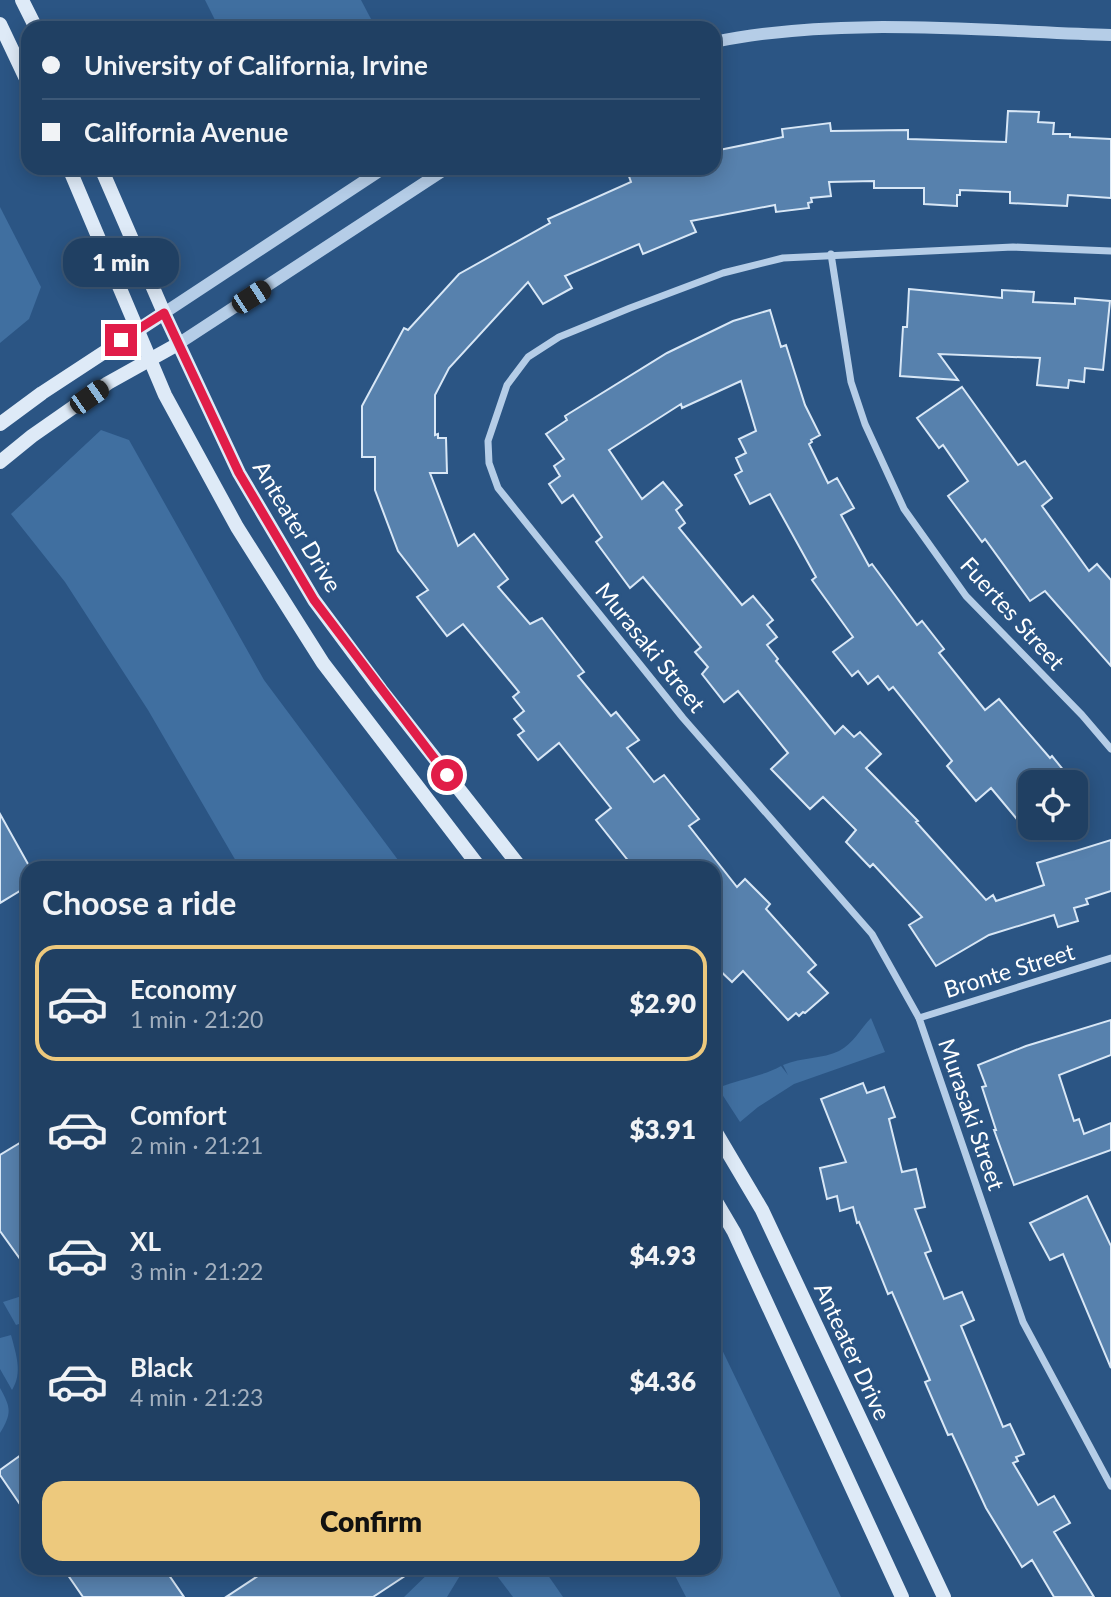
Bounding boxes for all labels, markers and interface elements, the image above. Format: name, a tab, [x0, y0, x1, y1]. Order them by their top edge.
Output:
text: University of California, Irvine	[84, 49, 428, 81]
text: California Avenue	[84, 116, 288, 148]
callout: 1 min	[63, 238, 179, 288]
text: 1 min	[92, 248, 150, 276]
car	[228, 277, 275, 317]
route end	[105, 324, 137, 356]
car	[66, 376, 113, 418]
street label: Anteater Drive	[248, 455, 348, 597]
street label: Fuertes Street	[955, 551, 1071, 676]
street label: Murasaki Street	[590, 577, 712, 718]
route start	[431, 759, 463, 791]
map controls	[1018, 770, 1088, 840]
button: locate	[1018, 770, 1088, 840]
text: Choose a ride	[42, 883, 236, 922]
street label: Bronte Street	[940, 937, 1078, 1003]
icon: car	[46, 972, 109, 1035]
text: Economy	[130, 973, 236, 1005]
text: $2.90	[629, 987, 696, 1019]
text: 1 min · 21:20	[130, 1005, 263, 1033]
street label: Murasaki Street	[933, 1034, 1011, 1194]
icon: car	[46, 1098, 109, 1161]
text: Comfort	[130, 1099, 227, 1131]
text: $3.91	[629, 1113, 696, 1145]
text: 2 min · 21:21	[130, 1131, 263, 1159]
icon: car	[46, 1224, 109, 1287]
text: XL	[130, 1225, 161, 1257]
text: $4.93	[629, 1239, 696, 1271]
text: 3 min · 21:22	[130, 1257, 263, 1285]
street label: Anteater Drive	[809, 1278, 897, 1424]
icon: car	[46, 1350, 109, 1413]
text: Black	[130, 1351, 193, 1383]
text: $4.36	[629, 1365, 696, 1397]
text: 4 min · 21:23	[130, 1383, 263, 1411]
button: Confirm	[42, 1481, 700, 1561]

